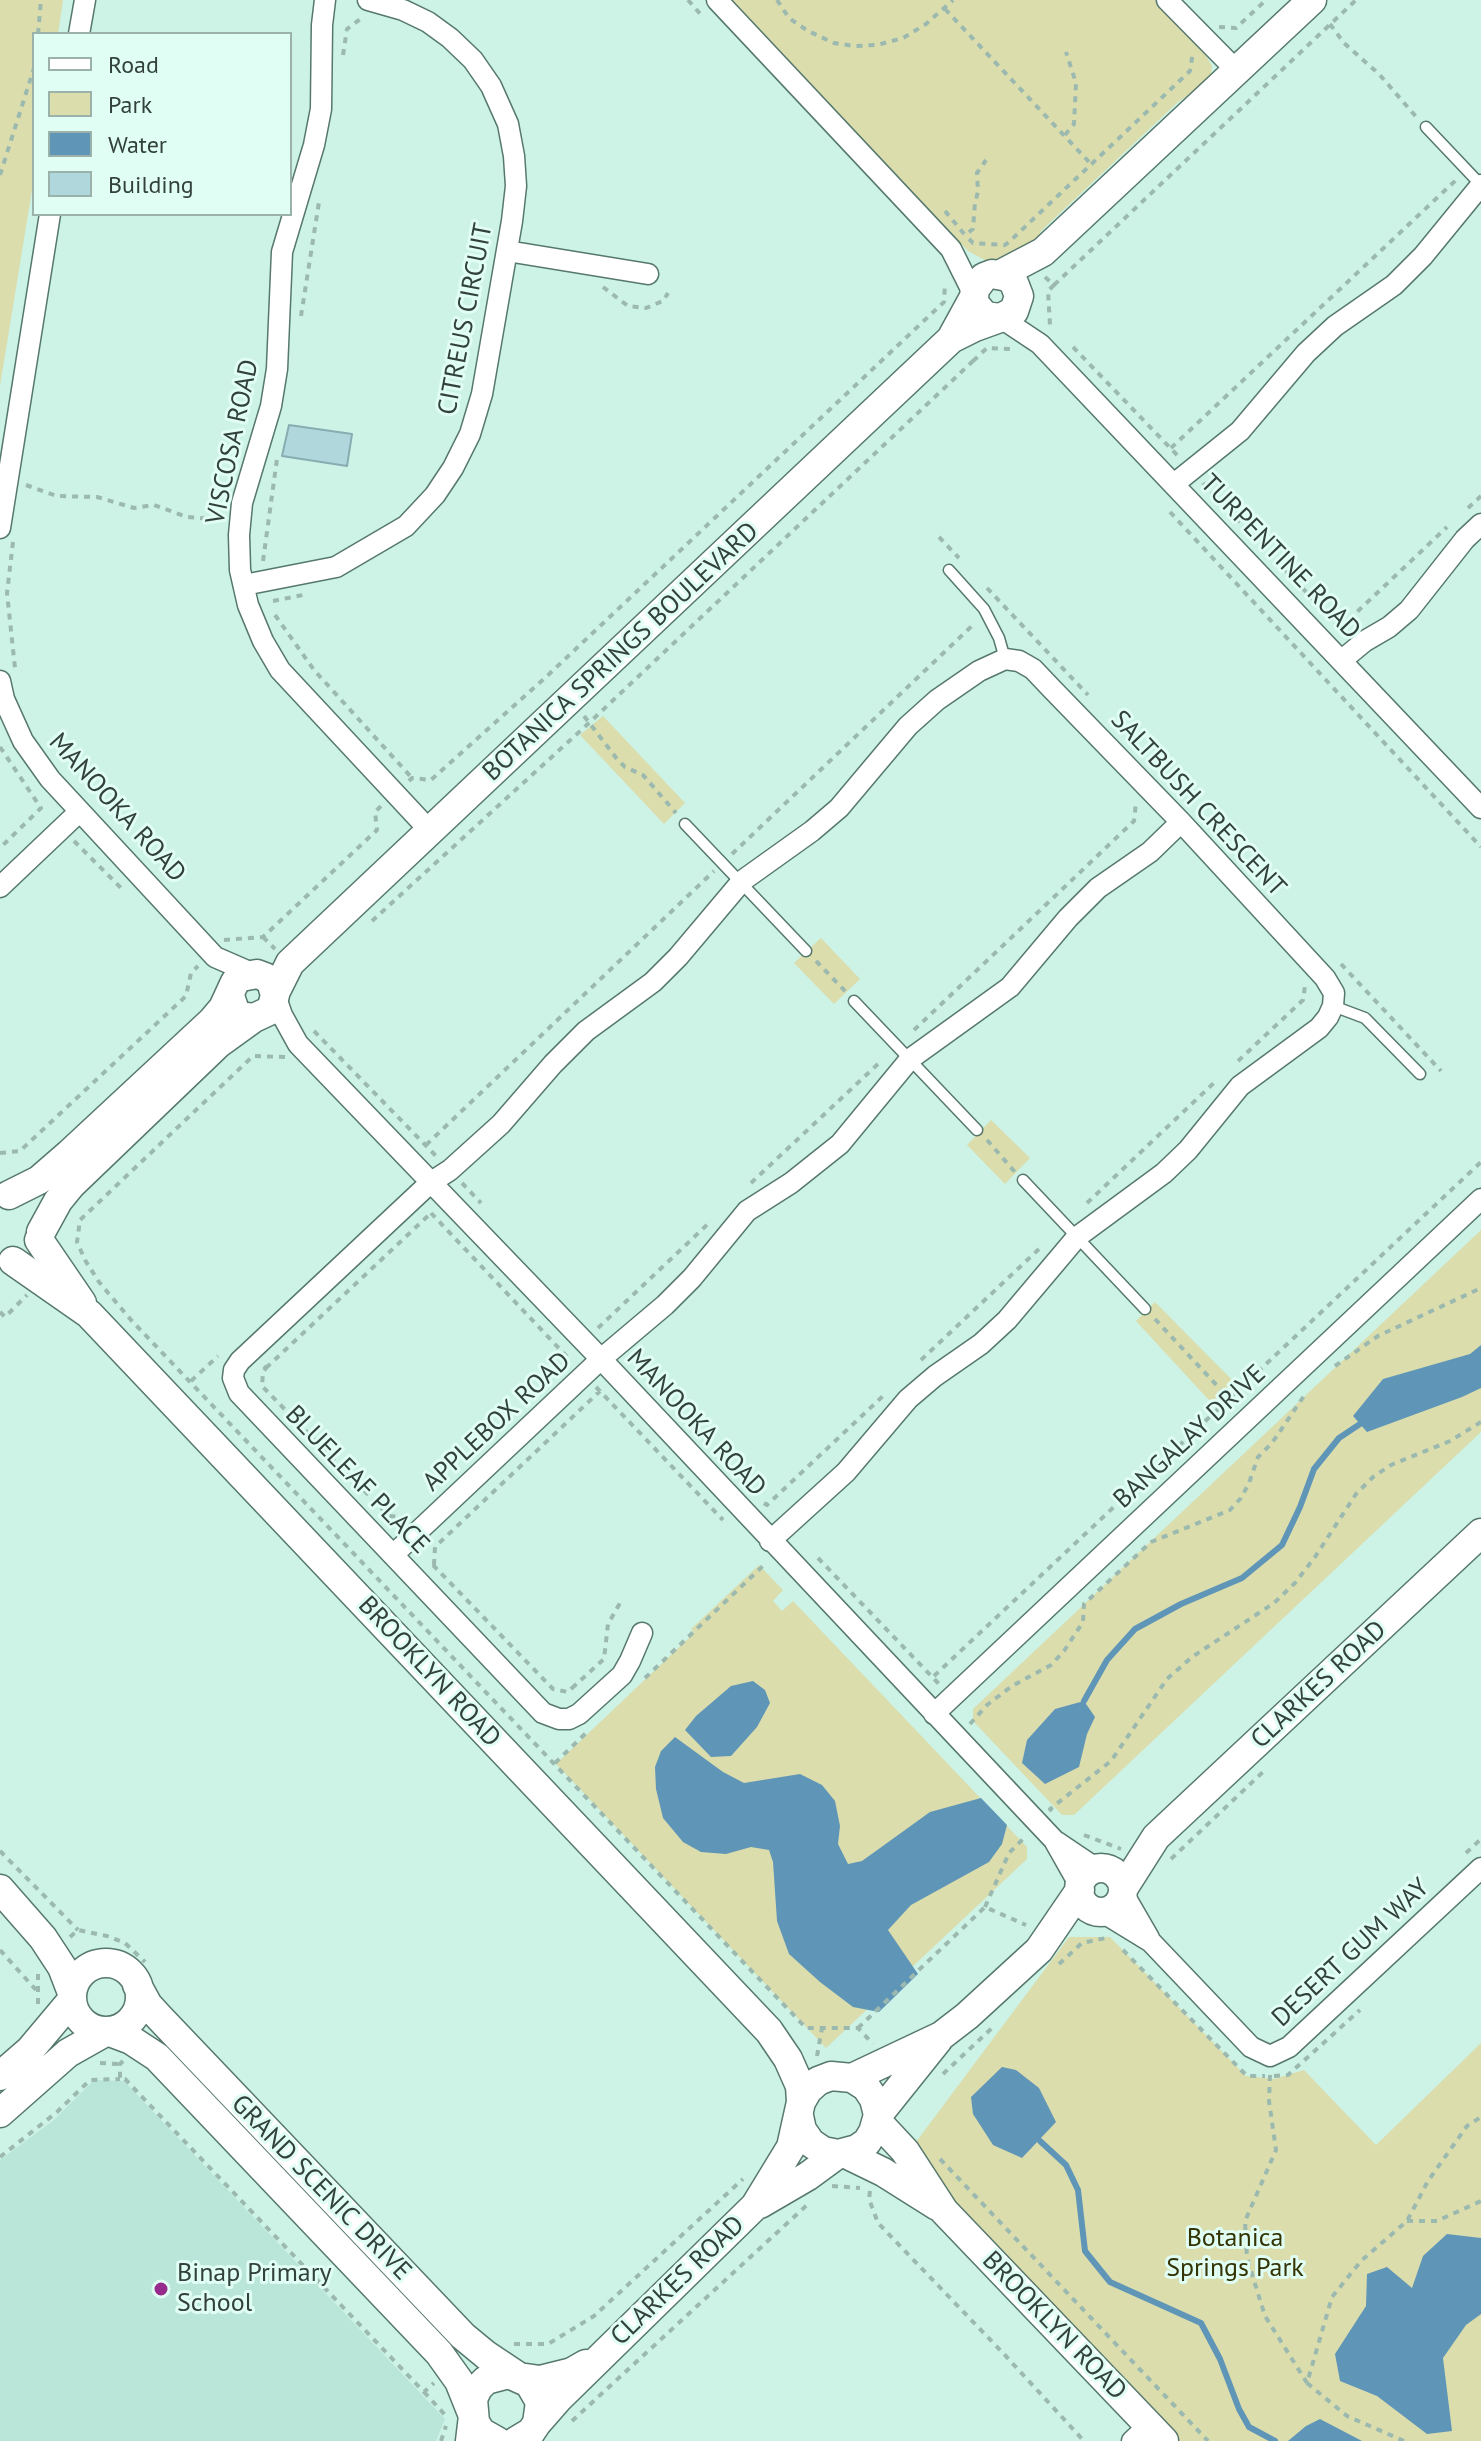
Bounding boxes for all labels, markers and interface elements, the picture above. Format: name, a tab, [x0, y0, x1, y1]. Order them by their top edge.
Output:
legend	[32, 32, 292, 216]
text: Road	[108, 49, 159, 80]
text: Park	[108, 89, 152, 120]
text: Water	[108, 129, 167, 160]
text: Building	[108, 169, 194, 200]
street label: CITREUS CIRCUIT	[432, 221, 500, 417]
street label: VISCOSA ROAD	[200, 357, 266, 527]
street label: TURPENTINE ROAD	[1193, 468, 1367, 646]
street label: BOTANICA SPRINGS BOULEVARD	[477, 516, 765, 788]
street label: SALTBUSH CRESCENT	[1104, 705, 1292, 903]
street label: MANOOKA ROAD	[42, 727, 192, 889]
street label: MANOOKA ROAD	[620, 1343, 772, 1503]
street label: APPLEBOX ROAD	[417, 1346, 577, 1498]
street label: BANGALAY DRIVE	[1108, 1359, 1272, 1515]
street label: BLUELEAF PLACE	[278, 1399, 436, 1561]
street label: BROOKLYN ROAD	[351, 1590, 507, 1754]
street label: CLARKES ROAD	[1245, 1614, 1393, 1756]
street label: DESERT GUM WAY	[1266, 1872, 1436, 2034]
street label: GRAND SCENIC DRIVE	[224, 2089, 418, 2287]
street label: CLARKES ROAD	[605, 2210, 751, 2352]
park label: Botanica Springs Park	[1166, 2223, 1304, 2284]
street label: BROOKLYN ROAD	[975, 2245, 1133, 2407]
place label: Binap Primary School	[177, 2258, 332, 2320]
marker: Binap Primary School	[152, 2280, 170, 2298]

